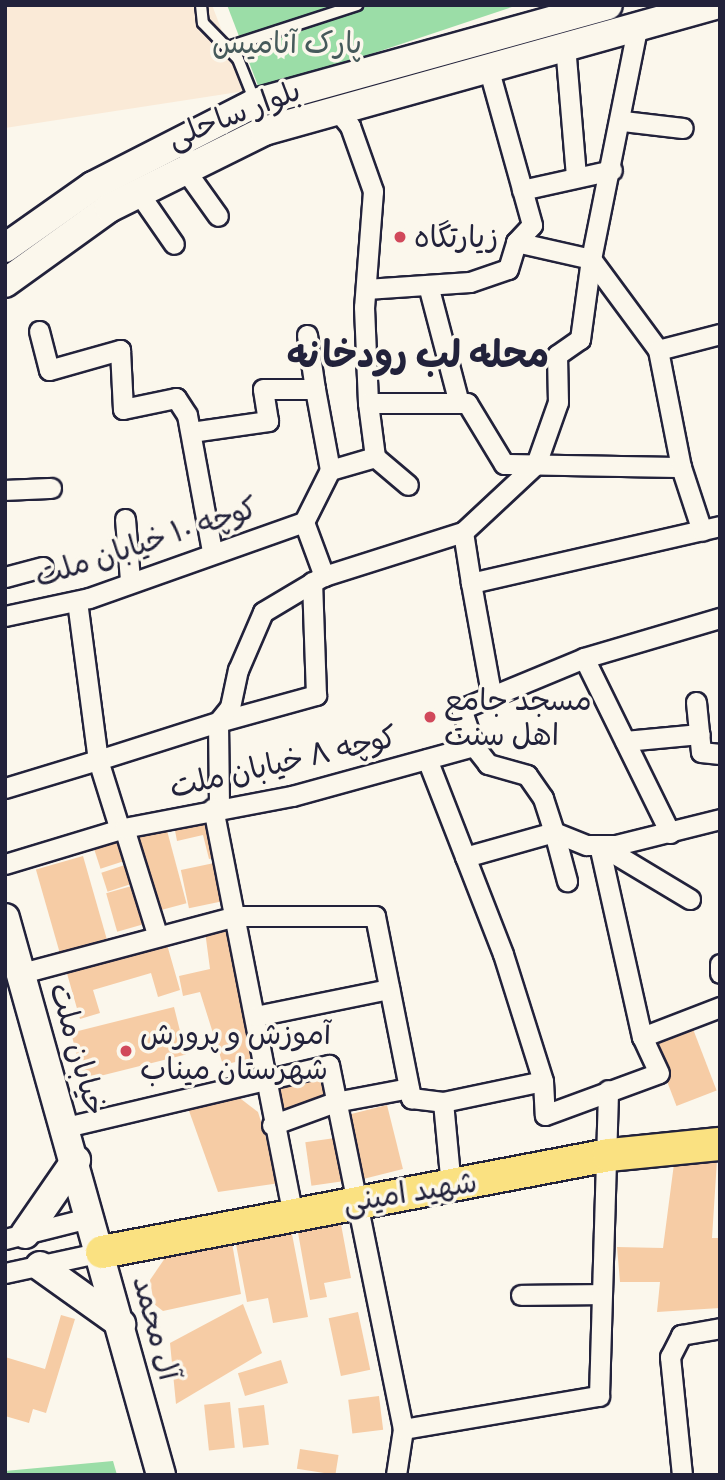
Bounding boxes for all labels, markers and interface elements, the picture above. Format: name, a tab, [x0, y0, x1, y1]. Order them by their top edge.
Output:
park label: پارک آنامیس	[212, 25, 362, 61]
street label: بلوار ساحلی	[162, 72, 306, 156]
place label: زیارتگاه	[414, 219, 498, 255]
marker: زیارتگاه	[392, 229, 408, 245]
district label: محله لب رودخانه	[287, 332, 549, 376]
street label: کوچه ۱۰ خیابان ملت	[30, 489, 262, 595]
place label: مسجد جامع اهل سنت	[444, 682, 592, 752]
marker: مسجد جامع اهل سنت	[422, 709, 438, 725]
street label: کوچه ۸ خیابان ملت	[166, 718, 400, 806]
street label: خیابان ملت	[42, 979, 114, 1119]
place label: آموزش و پرورش شهرستان میناب	[140, 1016, 331, 1086]
marker: آموزش و پرورش شهرستان میناب	[118, 1043, 134, 1059]
street label: شهید امینی	[340, 1164, 480, 1220]
street label: آل محمد	[125, 1272, 187, 1384]

